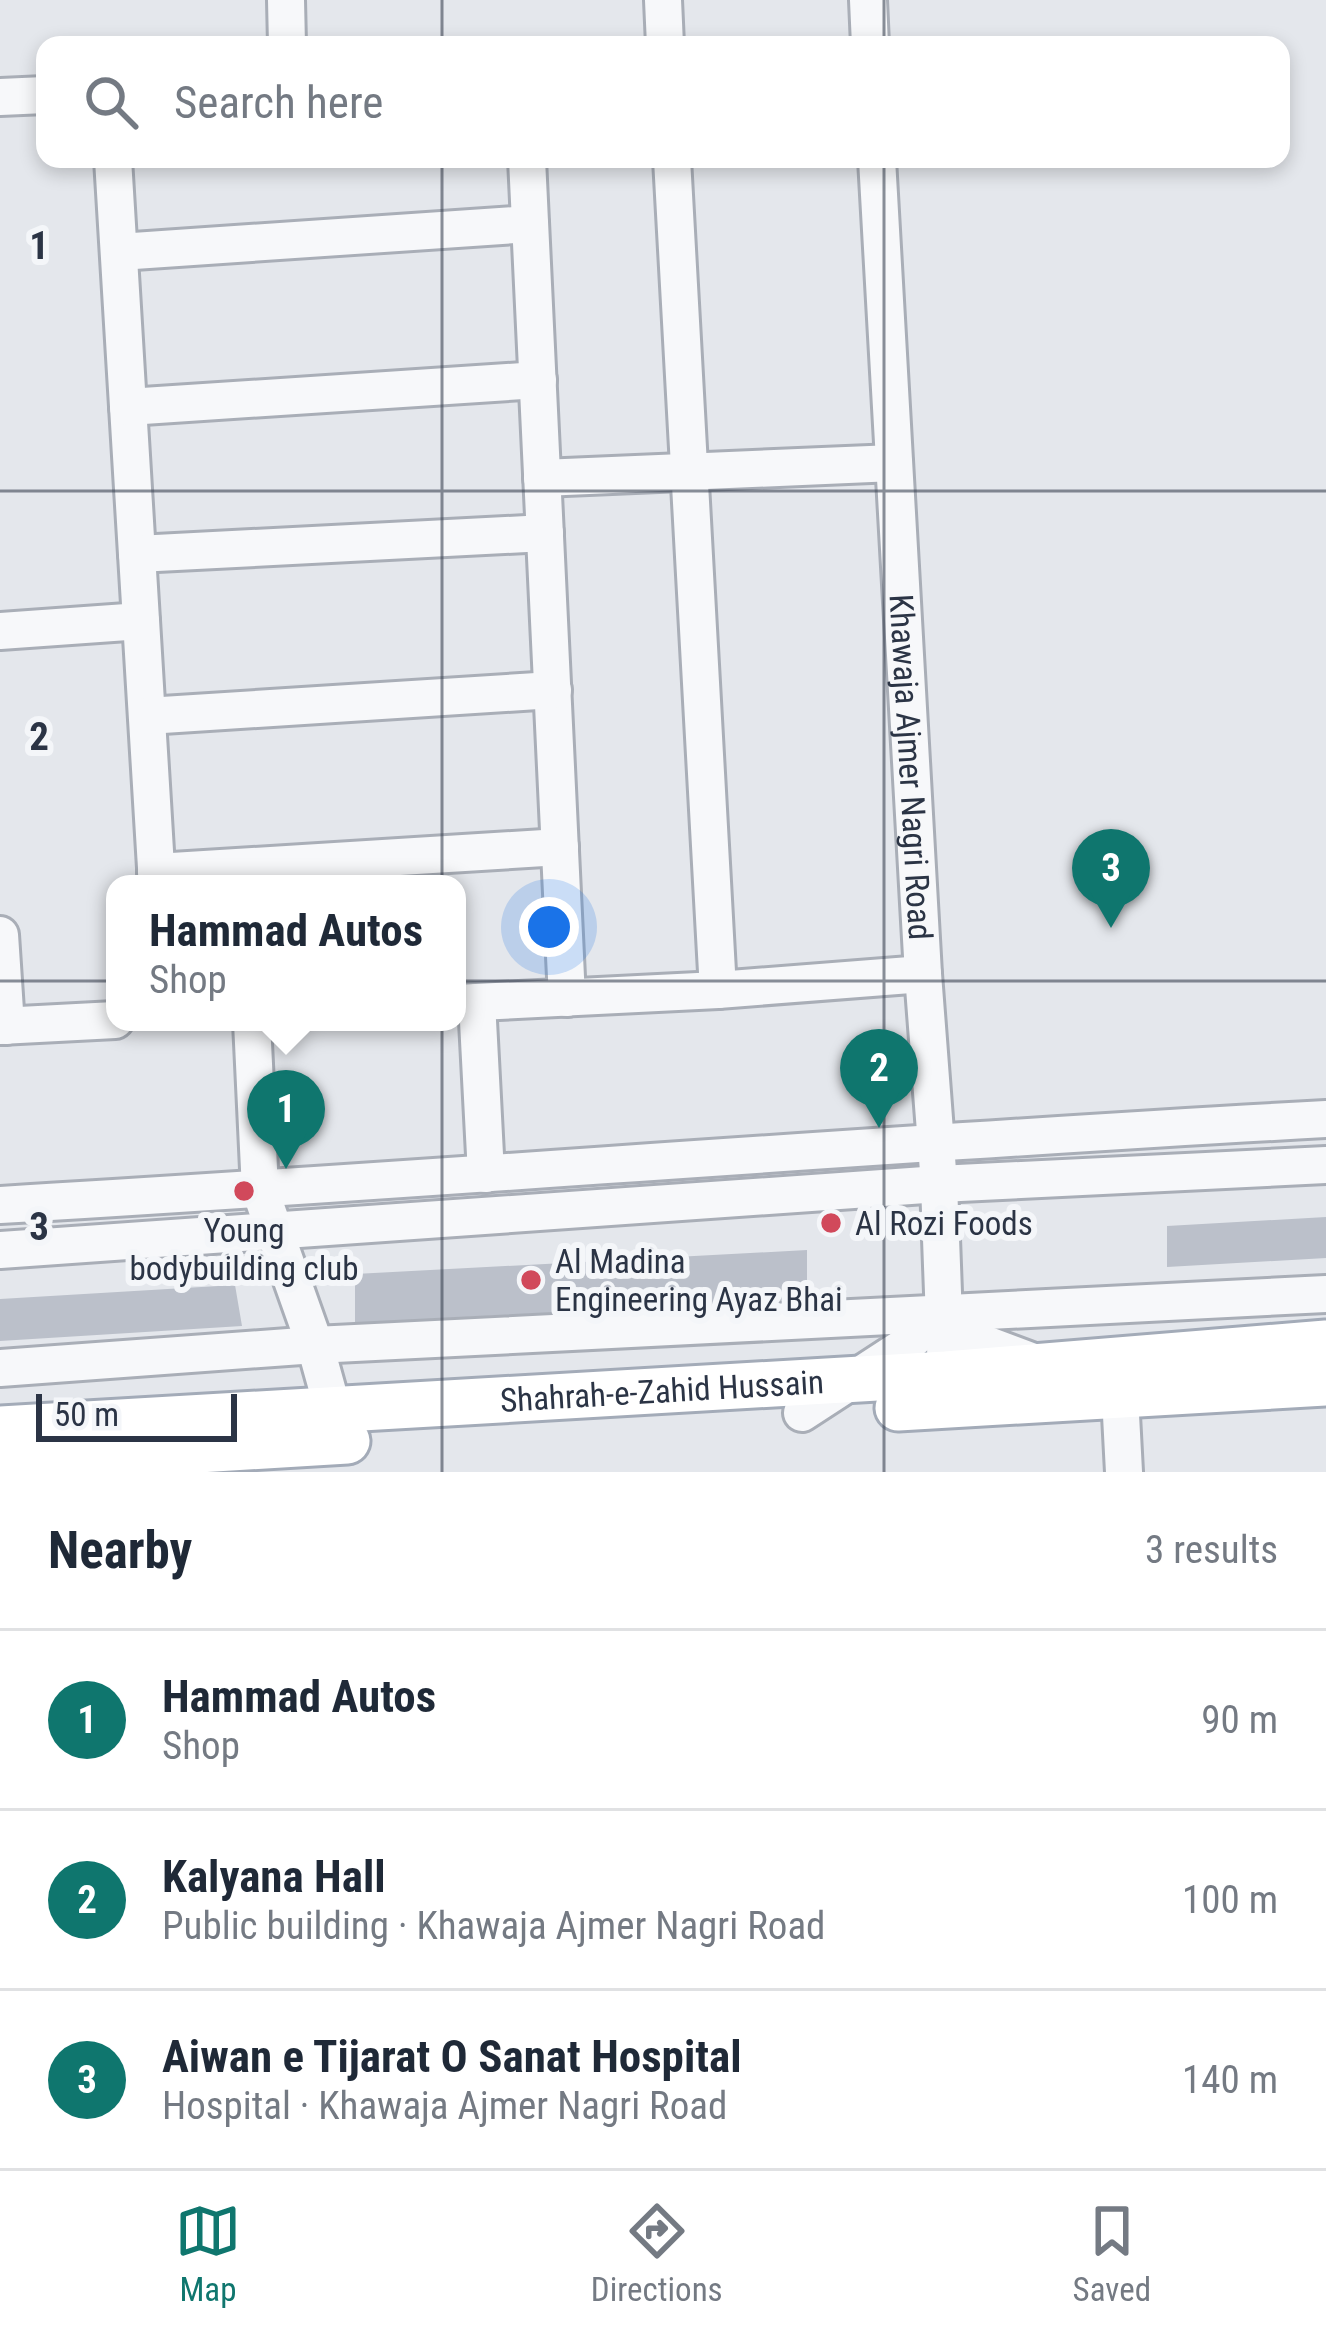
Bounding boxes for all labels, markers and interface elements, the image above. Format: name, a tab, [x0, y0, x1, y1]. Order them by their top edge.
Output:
search box	[36, 36, 1290, 168]
icon: search	[78, 69, 144, 135]
text: Search here	[174, 76, 383, 129]
text: 1	[29, 223, 49, 269]
street label: Khawaja Ajmer Nagri Road	[882, 593, 940, 941]
text: 2	[29, 714, 49, 760]
pin: 3	[1072, 829, 1150, 928]
popup	[106, 875, 466, 1031]
your location	[519, 897, 579, 957]
text: Hammad Autos	[149, 904, 423, 957]
text: Shop	[149, 957, 227, 1003]
pin: 2	[840, 1029, 918, 1128]
pin: 1	[247, 1070, 325, 1169]
marker: Young bodybuilding club	[231, 1178, 257, 1204]
text: 3	[29, 1204, 49, 1250]
place label: Al Rozi Foods	[855, 1204, 1033, 1243]
marker: Al Rozi Foods	[818, 1210, 844, 1236]
place label: Young bodybuilding club	[129, 1211, 359, 1288]
place label: Al Madina Engineering Ayaz Bhai	[555, 1242, 843, 1319]
marker: Al Madina Engineering Ayaz Bhai	[518, 1267, 544, 1293]
street label: Shahrah-e-Zahid Hussain	[499, 1362, 825, 1420]
scale bar	[36, 1388, 237, 1441]
text: 50 m	[54, 1395, 119, 1434]
text: Nearby	[48, 1521, 192, 1580]
text: 3 results	[1145, 1527, 1278, 1573]
text: Hammad Autos	[162, 1670, 436, 1723]
text: 1	[77, 1697, 97, 1743]
text: 90 m	[1201, 1697, 1278, 1743]
text: Shop	[162, 1723, 240, 1769]
text: Kalyana Hall	[162, 1850, 386, 1903]
text: 2	[77, 1877, 97, 1923]
text: 100 m	[1182, 1877, 1278, 1923]
text: Public building · Khawaja Ajmer Nagri Road	[162, 1903, 825, 1949]
text: Aiwan e Tijarat O Sanat Hospital	[162, 2030, 742, 2083]
text: 3	[77, 2057, 97, 2103]
text: 140 m	[1182, 2057, 1278, 2103]
text: Hospital · Khawaja Ajmer Nagri Road	[162, 2083, 727, 2129]
tab: Map	[175, 2198, 241, 2309]
tab: Directions	[591, 2198, 723, 2309]
tab: Saved	[1073, 2198, 1151, 2309]

